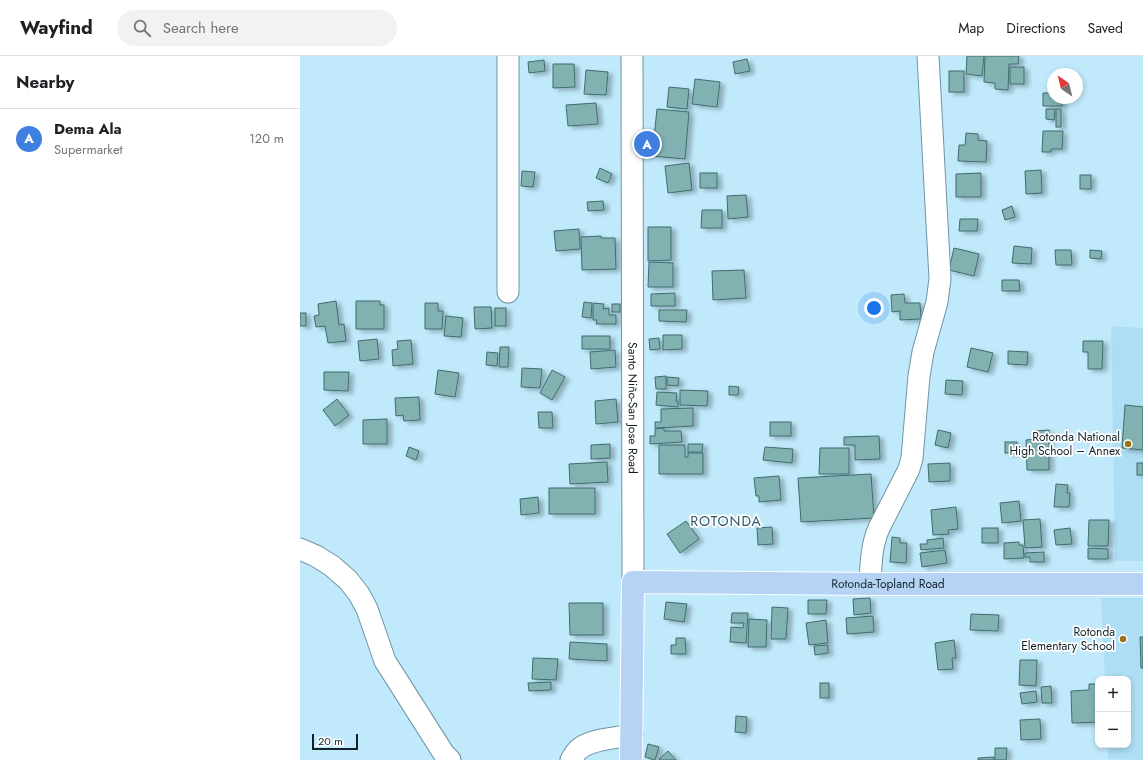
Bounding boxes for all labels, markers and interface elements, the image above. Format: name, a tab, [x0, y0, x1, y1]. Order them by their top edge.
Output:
search box	[117, 10, 397, 46]
text: Wayfind	[20, 14, 93, 41]
icon: search	[131, 17, 153, 39]
text: Search here	[163, 17, 239, 39]
text: Map	[958, 18, 984, 38]
text: Directions	[1006, 18, 1066, 38]
text: Saved	[1088, 18, 1123, 38]
north arrow	[1047, 68, 1083, 104]
text: Nearby	[16, 70, 74, 94]
text: Dema Ala	[54, 118, 122, 140]
text: A	[24, 129, 34, 148]
text: 120 m	[249, 129, 284, 148]
pin: A	[634, 129, 660, 159]
text: Supermarket	[54, 140, 123, 159]
your location	[864, 298, 884, 318]
street label: Santo Niño-San Jose Road	[624, 342, 642, 474]
place label: Rotonda National High School – Annex	[1009, 428, 1121, 460]
marker: Rotonda National High School – Annex	[1123, 439, 1133, 449]
district label: ROTONDA	[690, 511, 762, 531]
street label: Rotonda-Topland Road	[831, 575, 945, 593]
place label: Rotonda Elementary School	[1021, 623, 1115, 655]
marker: Rotonda Elementary School	[1118, 634, 1128, 644]
map controls	[1095, 676, 1131, 748]
button: +	[1095, 676, 1131, 712]
button: −	[1095, 712, 1131, 748]
scale bar	[312, 732, 358, 751]
text: 20 m	[318, 733, 343, 749]

